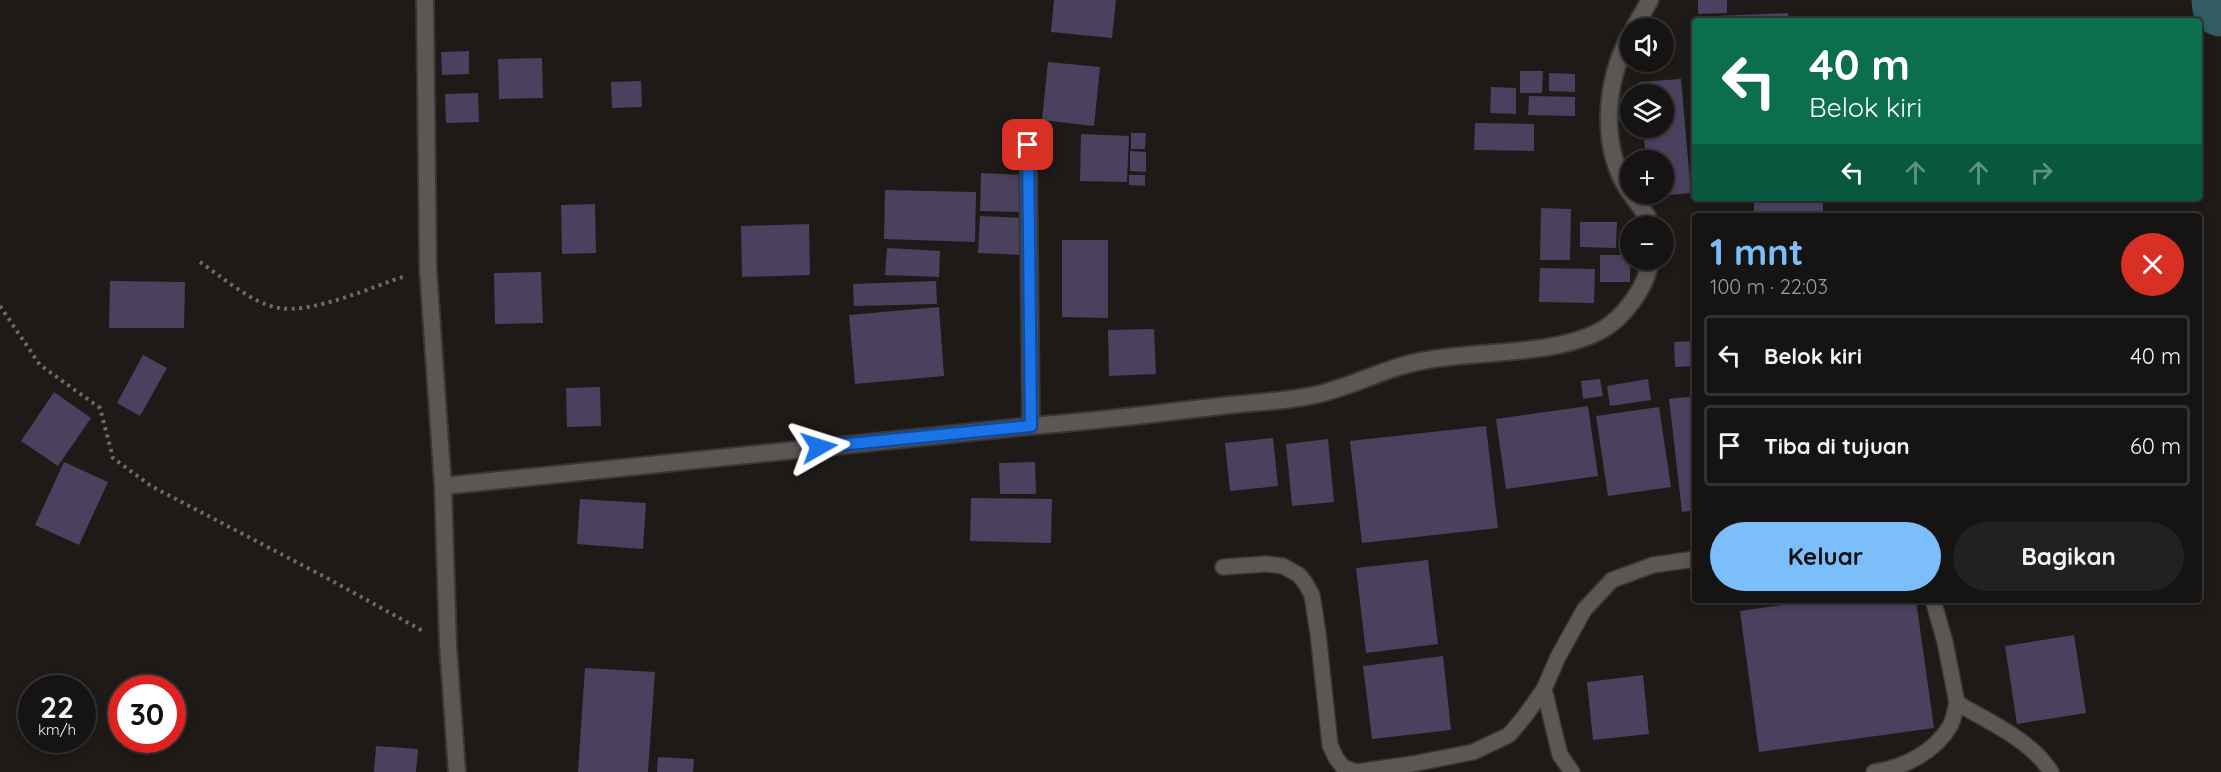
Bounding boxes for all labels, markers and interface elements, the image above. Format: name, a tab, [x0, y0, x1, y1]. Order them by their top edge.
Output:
map controls	[1620, 18, 1674, 270]
button: sound	[1620, 18, 1674, 72]
text: 40 m	[1809, 38, 1910, 91]
icon: left	[1710, 42, 1788, 120]
button: layers	[1620, 84, 1674, 138]
text: Belok kiri	[1809, 90, 1922, 124]
pin	[1002, 119, 1053, 170]
icon: arrive	[1011, 128, 1044, 161]
button: +	[1620, 150, 1674, 204]
icon: left	[1836, 156, 1869, 189]
icon: ahead	[1899, 156, 1932, 189]
icon: ahead	[1962, 156, 1995, 189]
icon: right	[2025, 156, 2058, 189]
button: −	[1620, 216, 1674, 270]
text: 1 mnt	[1710, 229, 1803, 274]
button: close	[2121, 233, 2184, 296]
text: 100 m · 22:03	[1710, 274, 1828, 299]
icon: left	[1713, 339, 1746, 372]
text: Belok kiri	[1764, 342, 1862, 370]
text: 40 m	[2130, 342, 2181, 370]
position arrow	[787, 415, 851, 479]
icon: arrive	[1713, 429, 1746, 462]
text: Tiba di tujuan	[1764, 432, 1910, 460]
text: 60 m	[2130, 432, 2181, 460]
button: Keluar	[1710, 522, 1941, 591]
button: Bagikan	[1953, 522, 2184, 591]
speed limit sign: 30	[108, 675, 186, 753]
text: 22	[40, 688, 74, 726]
text: km/h	[38, 720, 76, 739]

